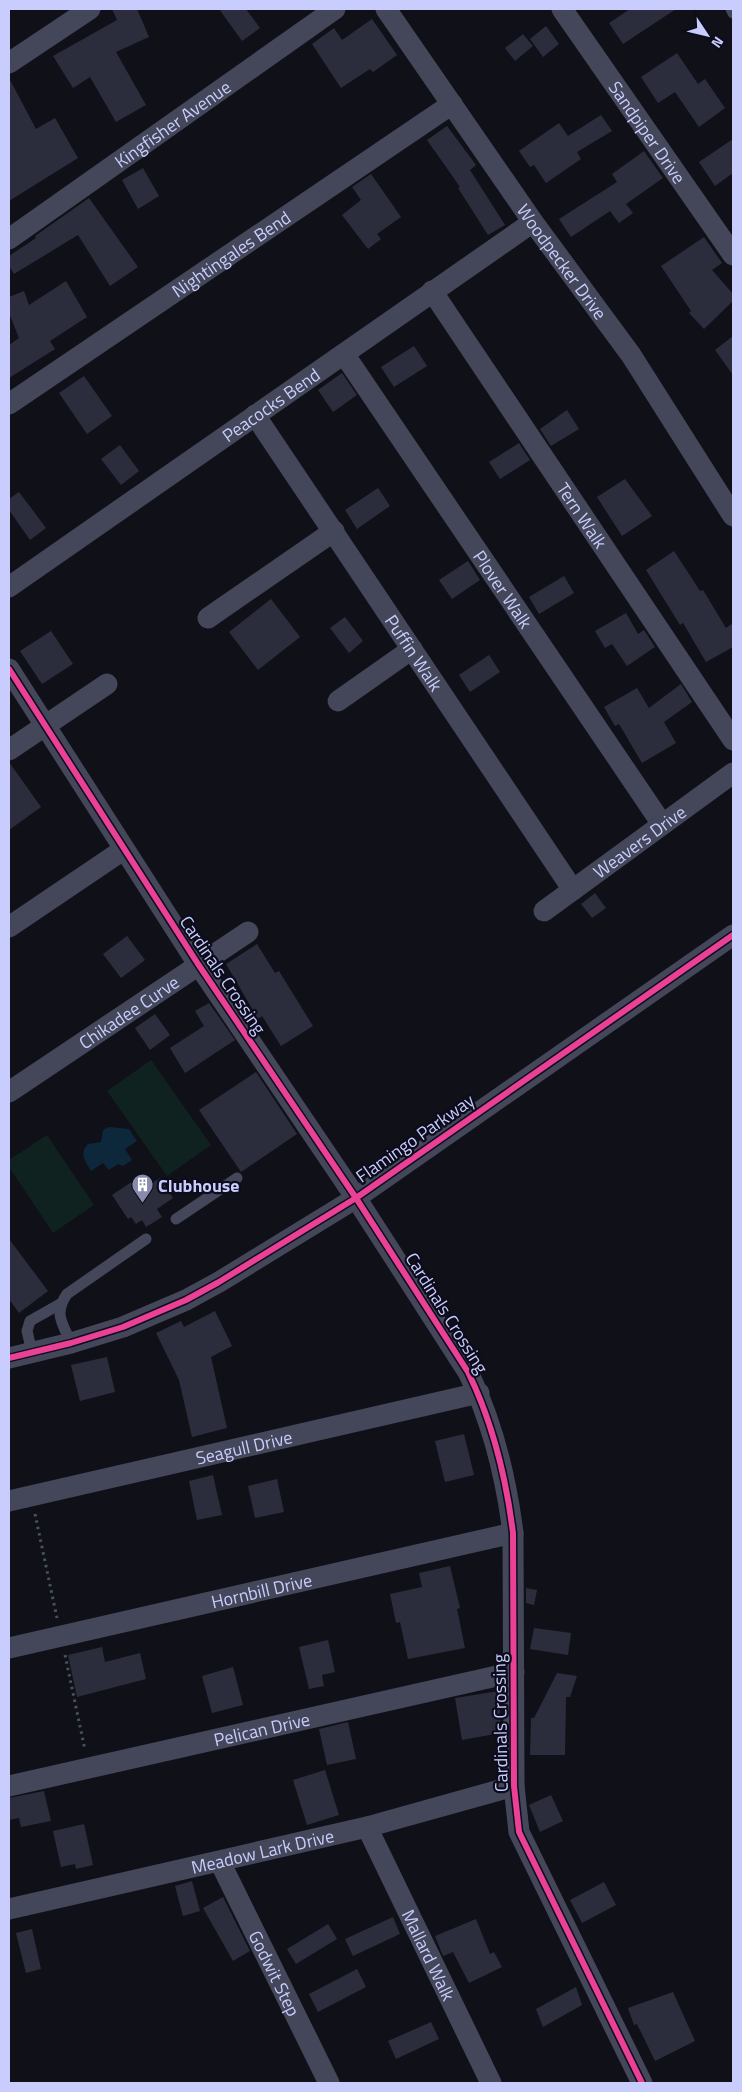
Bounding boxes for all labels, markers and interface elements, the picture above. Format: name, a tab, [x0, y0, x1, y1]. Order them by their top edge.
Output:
north arrow	[682, 10, 732, 60]
text: N	[707, 33, 729, 53]
street label: Kingfisher Avenue	[109, 73, 236, 174]
street label: Sandpiper Drive	[602, 75, 693, 189]
street label: Woodpecker Drive	[511, 198, 614, 325]
street label: Nightingales Bend	[166, 204, 296, 304]
street label: Peacocks Bend	[216, 361, 325, 448]
street label: Tern Walk	[550, 477, 614, 554]
street label: Plover Walk	[467, 545, 540, 634]
street label: Puffin Walk	[379, 609, 450, 697]
street label: Weavers Drive	[587, 798, 691, 885]
street label: Cardinals Crossing	[173, 910, 273, 1040]
street label: Chikadee Curve	[73, 968, 184, 1055]
street label: Flamingo Parkway	[350, 1087, 480, 1189]
place label: Clubhouse	[158, 1172, 240, 1199]
building icon: Clubhouse	[130, 1173, 154, 1204]
street label: Cardinals Crossing	[399, 1247, 495, 1379]
street label: Seagull Drive	[193, 1423, 295, 1471]
street label: Hornbill Drive	[208, 1566, 315, 1615]
street label: Cardinals Crossing	[485, 1654, 515, 1792]
street label: Pelican Drive	[211, 1705, 312, 1753]
street label: Meadow Lark Drive	[188, 1822, 336, 1880]
street label: Mallard Walk	[395, 1905, 463, 2005]
street label: Godwit Step	[242, 1926, 307, 2021]

